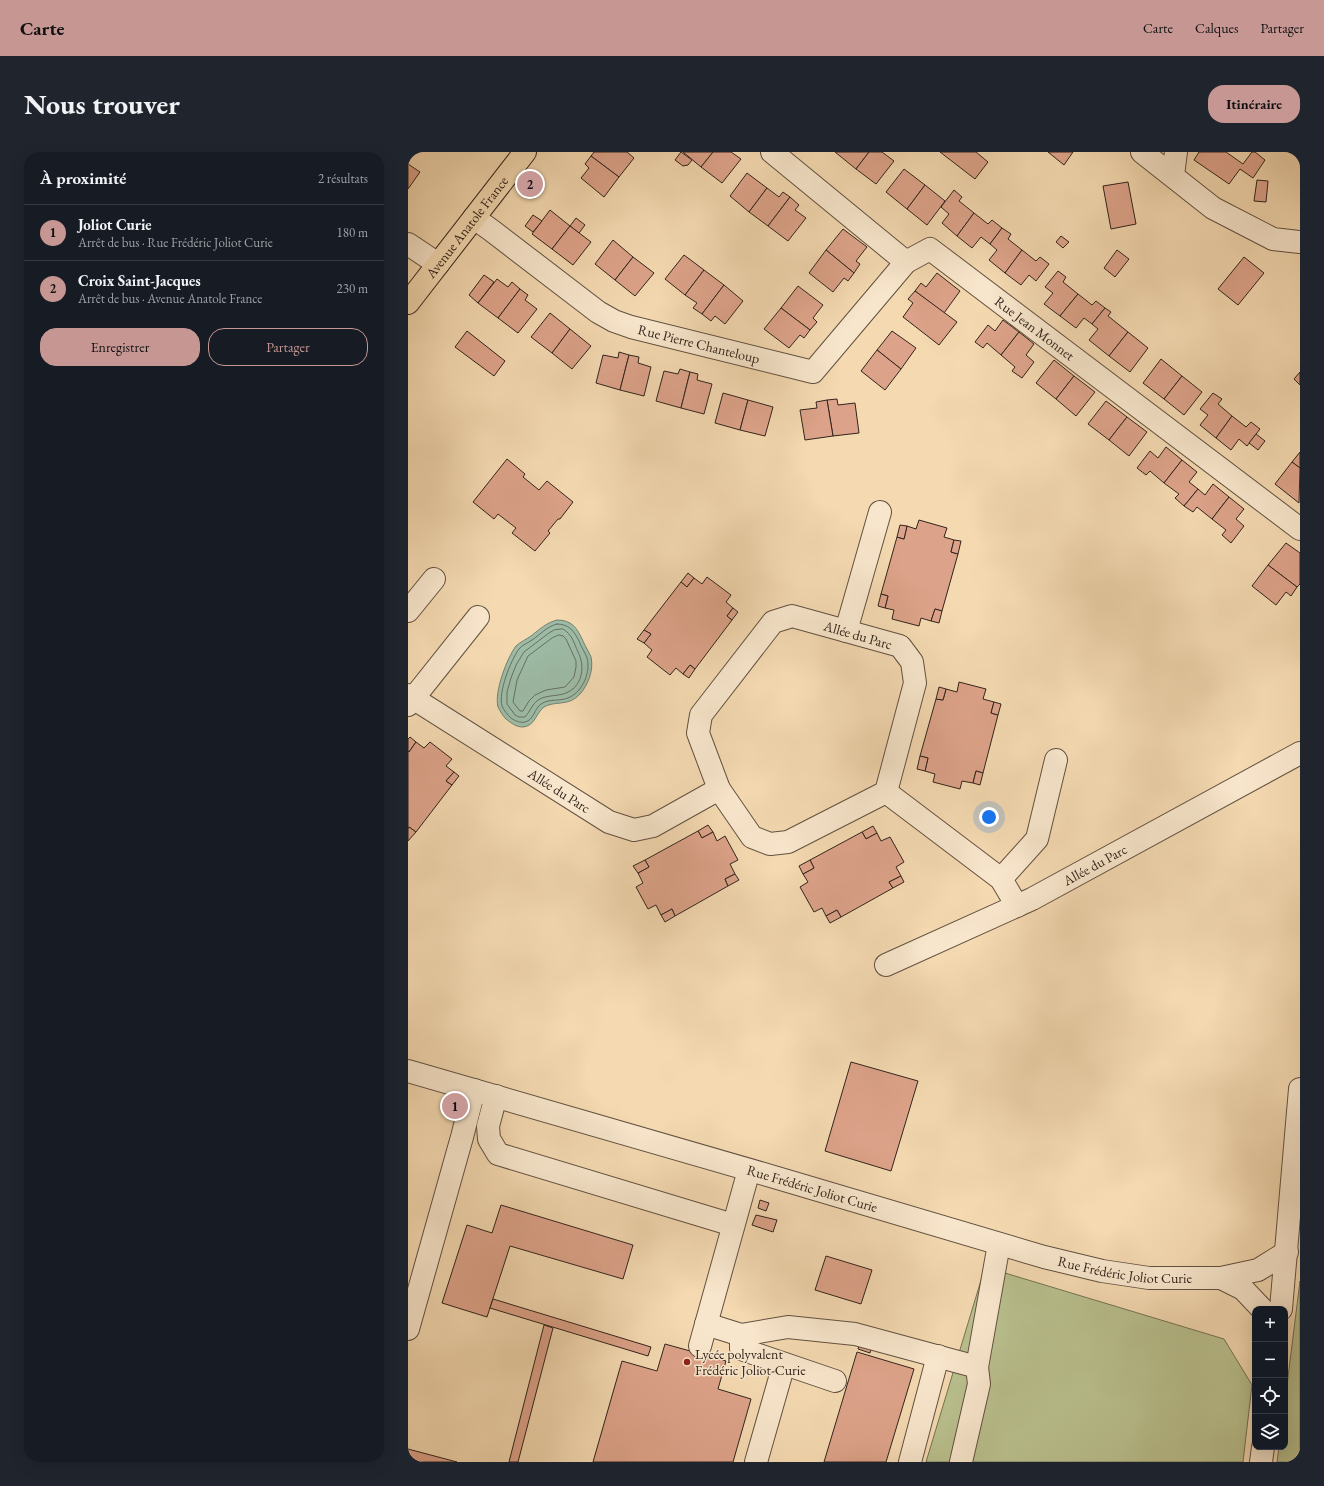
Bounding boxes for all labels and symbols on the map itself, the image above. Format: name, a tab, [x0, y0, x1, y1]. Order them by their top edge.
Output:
pin: 2	[517, 169, 543, 199]
street label: Avenue Anatole France	[421, 172, 512, 283]
street label: Rue Jean Monnet	[991, 292, 1079, 365]
street label: Rue Pierre Chanteloup	[636, 320, 762, 368]
street label: Allée du Parc	[821, 616, 895, 653]
street label: Allée du Parc	[524, 764, 594, 817]
your location	[979, 807, 999, 827]
street label: Allée du Parc	[1059, 840, 1130, 890]
pin: 1	[442, 1091, 468, 1121]
street label: Rue Frédéric Joliot Curie	[745, 1161, 880, 1216]
street label: Rue Frédéric Joliot Curie	[1056, 1252, 1192, 1287]
place label: Lycée polyvalent Frédéric Joliot-Curie	[695, 1345, 806, 1379]
marker: Lycée polyvalent Frédéric Joliot-Curie	[682, 1357, 692, 1367]

